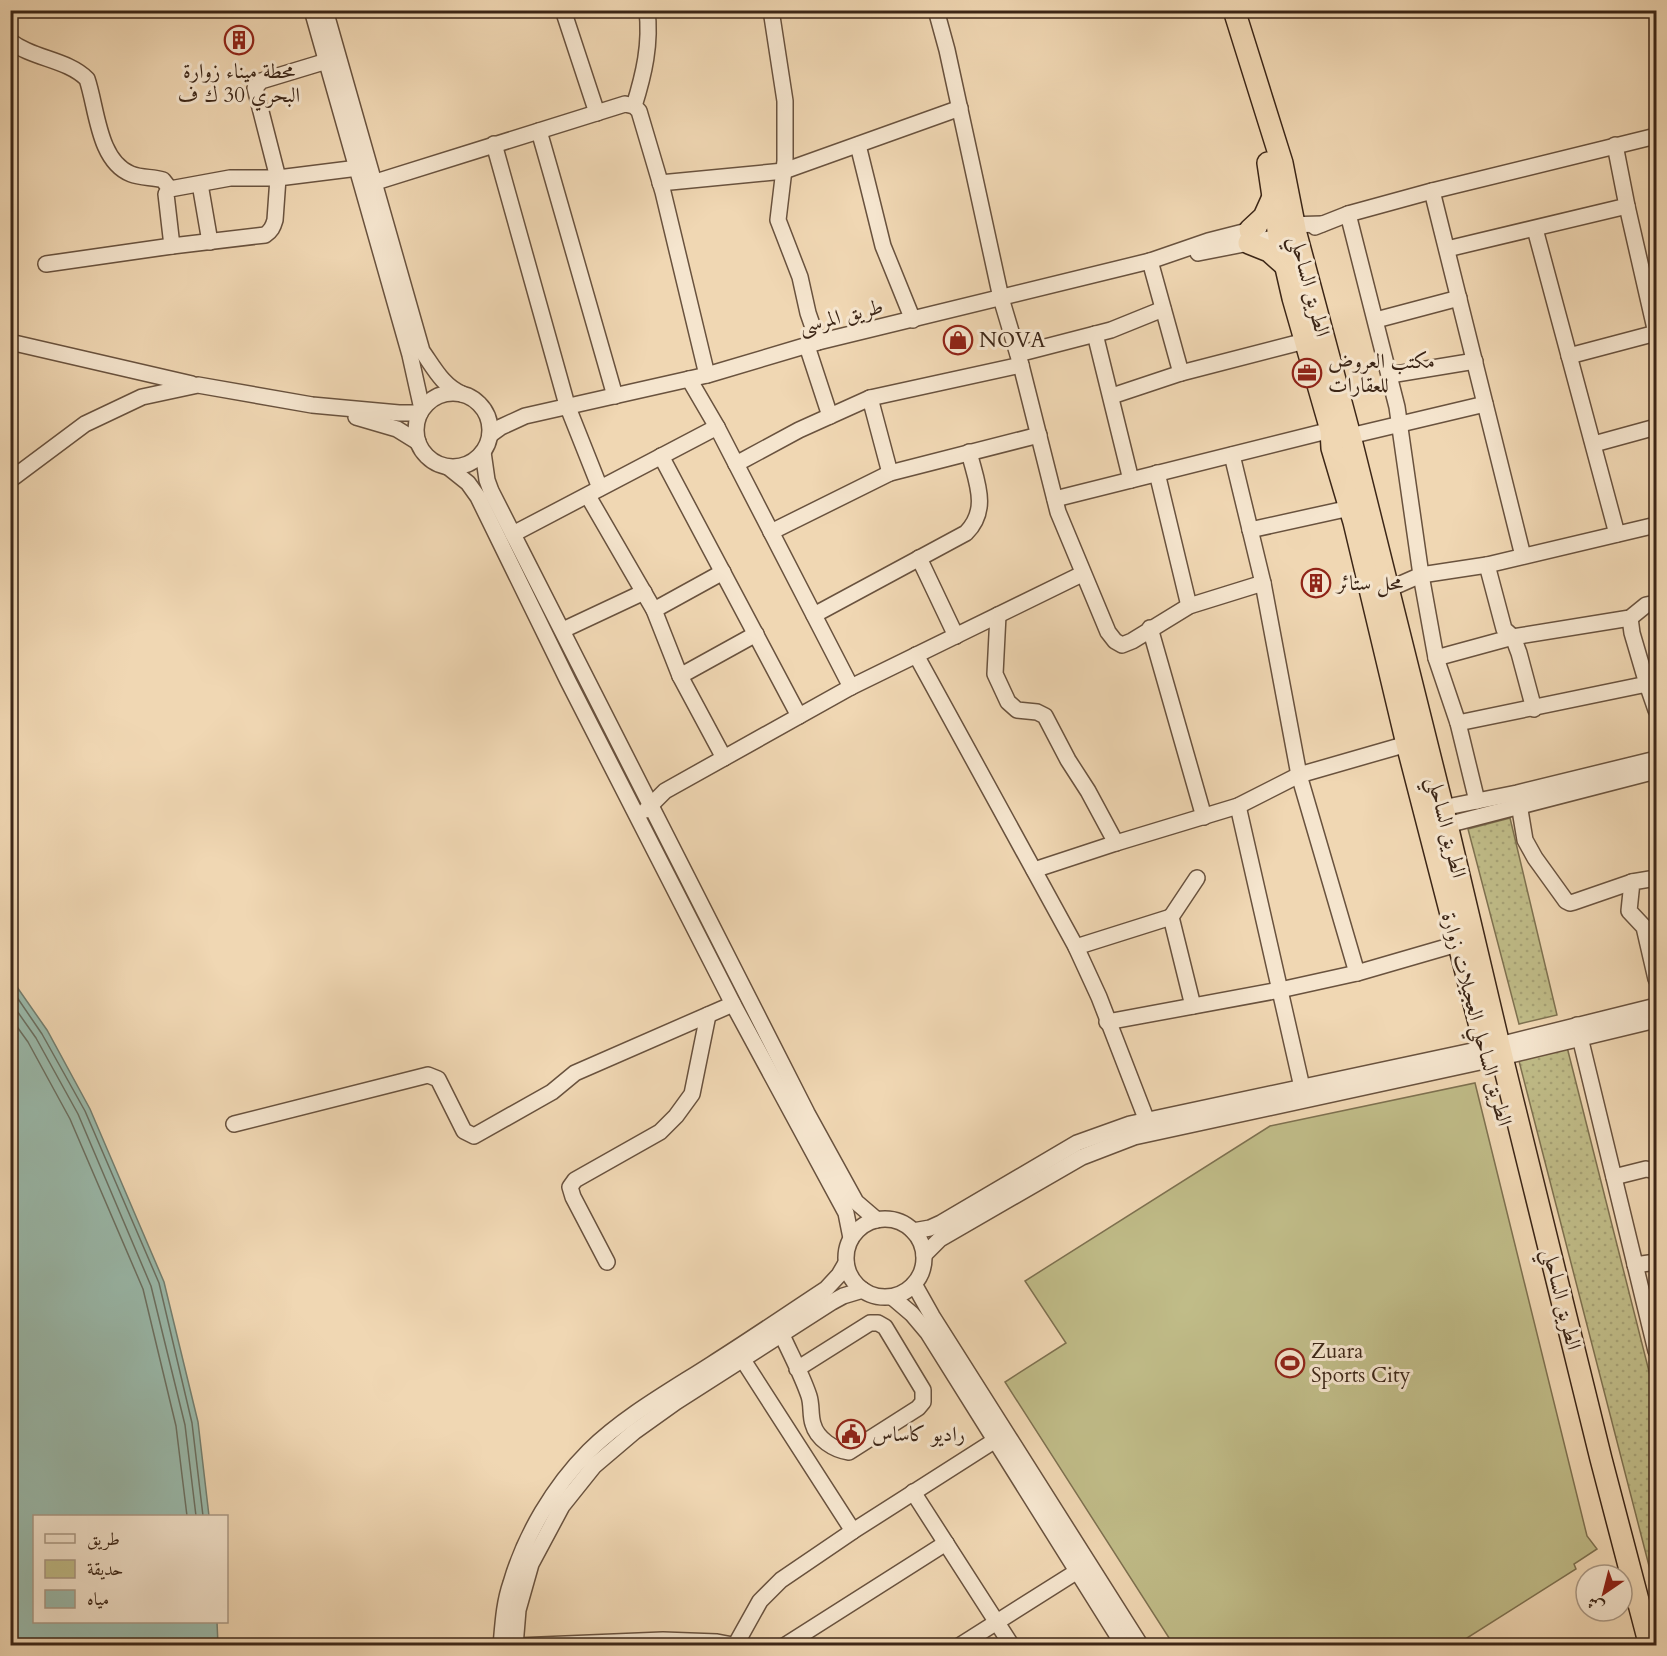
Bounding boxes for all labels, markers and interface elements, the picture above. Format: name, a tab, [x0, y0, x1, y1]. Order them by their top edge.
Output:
building icon: محطة ميناء زوارة البحري 30 ك ف	[223, 24, 255, 56]
place label: محطة ميناء زوارة البحري 30 ك ف	[178, 57, 300, 111]
street label: الطريق الساحلي	[1277, 232, 1337, 341]
street label: طريق المرسى	[796, 292, 886, 341]
shop icon: NOVA	[942, 324, 974, 356]
place label: NOVA	[979, 326, 1045, 355]
place label: مكتب العروض للعقارات	[1328, 347, 1435, 400]
office icon: مكتب العروض للعقارات	[1291, 357, 1323, 389]
building icon: محل ستائر	[1300, 567, 1332, 599]
place label: محل ستائر	[1335, 569, 1403, 598]
street label: الطريق الساحلي	[1415, 773, 1473, 882]
street label: الطريق الساحلي العجيلات زوارة	[1429, 909, 1519, 1130]
street label: الطريق الساحلي	[1530, 1245, 1588, 1354]
place label: Zuara Sports City	[1311, 1337, 1411, 1390]
sports icon: Zuara Sports City	[1274, 1347, 1306, 1379]
public building icon: راديو كاساس	[835, 1418, 867, 1450]
place label: راديو كاساس	[872, 1420, 965, 1449]
legend	[33, 1515, 228, 1623]
text: طريق	[87, 1527, 120, 1552]
text: حديقة	[87, 1557, 123, 1582]
north arrow	[1574, 1563, 1634, 1623]
text: مياه	[87, 1587, 109, 1612]
text: ش	[1583, 1591, 1609, 1618]

